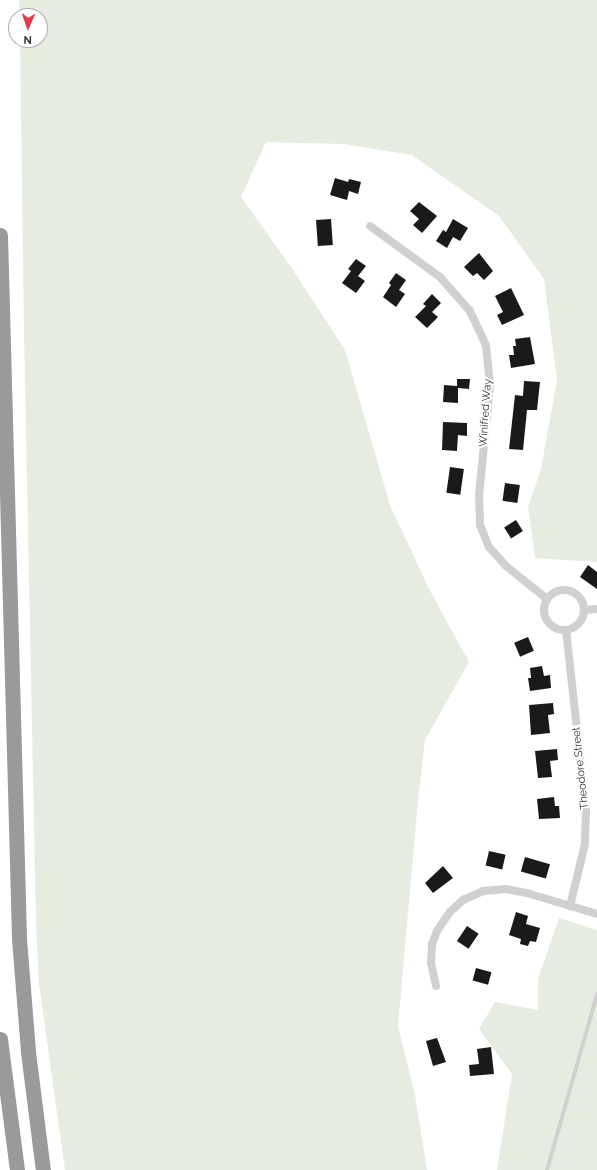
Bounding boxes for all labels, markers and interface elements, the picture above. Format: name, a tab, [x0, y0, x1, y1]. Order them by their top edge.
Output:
north arrow	[8, 8, 48, 48]
text: N	[23, 33, 32, 46]
street label: Winifred Way	[477, 378, 495, 448]
street label: Theodore Street	[570, 726, 592, 810]

